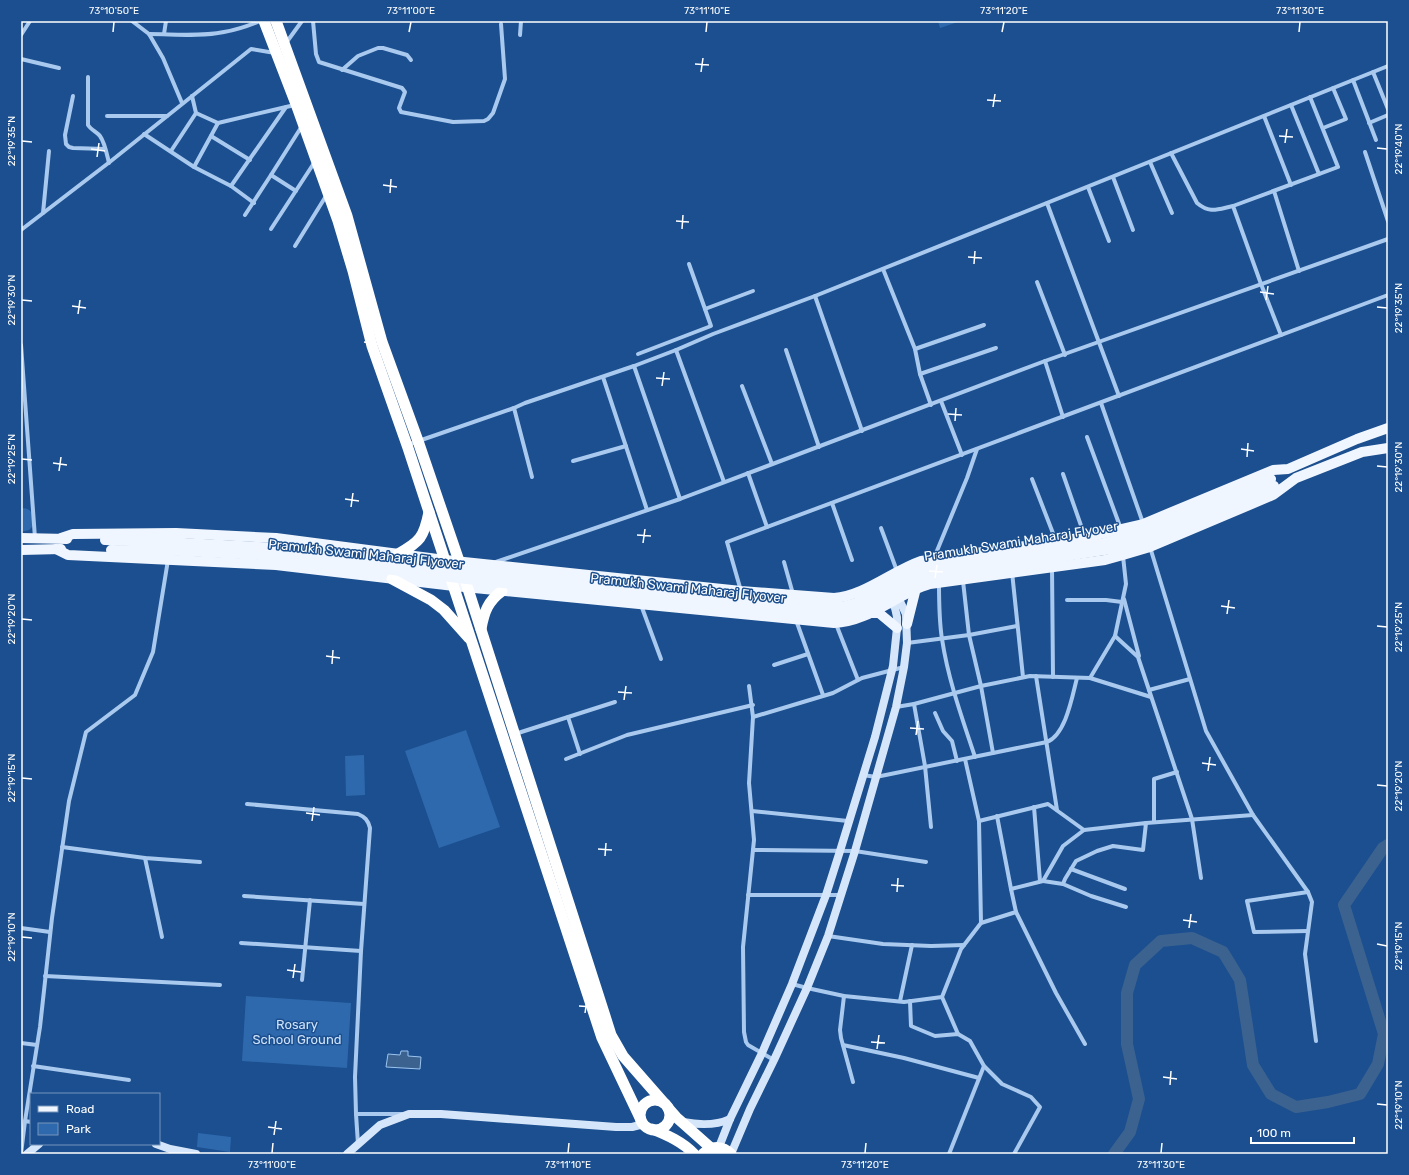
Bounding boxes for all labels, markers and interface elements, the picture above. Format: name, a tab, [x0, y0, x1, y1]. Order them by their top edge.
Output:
text: 73°10'50"E	[89, 5, 139, 17]
text: 73°11'00"E	[387, 5, 435, 17]
text: 73°11'10"E	[684, 5, 730, 17]
text: 73°11'20"E	[980, 5, 1028, 17]
text: 73°11'30"E	[1276, 5, 1324, 17]
text: 22°19'35"N	[6, 116, 18, 166]
text: 22°19'40"N	[1393, 124, 1405, 174]
text: 22°19'30"N	[6, 274, 18, 326]
text: 22°19'35"N	[1393, 283, 1405, 333]
text: 22°19'25"N	[6, 434, 18, 484]
text: 22°19'30"N	[1393, 441, 1405, 493]
street label: Pramukh Swami Maharaj Flyover	[923, 518, 1119, 564]
street label: Pramukh Swami Maharaj Flyover	[268, 536, 464, 572]
street label: Pramukh Swami Maharaj Flyover	[590, 570, 786, 606]
text: 22°19'20"N	[6, 593, 18, 644]
text: 22°19'25"N	[1393, 602, 1405, 652]
text: 22°19'15"N	[6, 753, 18, 802]
text: 22°19'20"N	[1393, 760, 1405, 811]
text: 22°19'10"N	[6, 912, 18, 962]
text: 22°19'15"N	[1393, 921, 1405, 970]
park label: Rosary School Ground	[252, 1017, 342, 1047]
text: 22°19'10"N	[1393, 1080, 1405, 1130]
legend	[30, 1093, 160, 1145]
text: Road	[66, 1102, 94, 1116]
scale bar	[1251, 1119, 1354, 1145]
text: Park	[66, 1122, 92, 1136]
text: 100 m	[1257, 1126, 1291, 1140]
text: 73°11'00"E	[248, 1159, 296, 1171]
text: 73°11'10"E	[545, 1159, 591, 1171]
text: 73°11'20"E	[841, 1159, 889, 1171]
text: 73°11'30"E	[1137, 1159, 1185, 1171]

